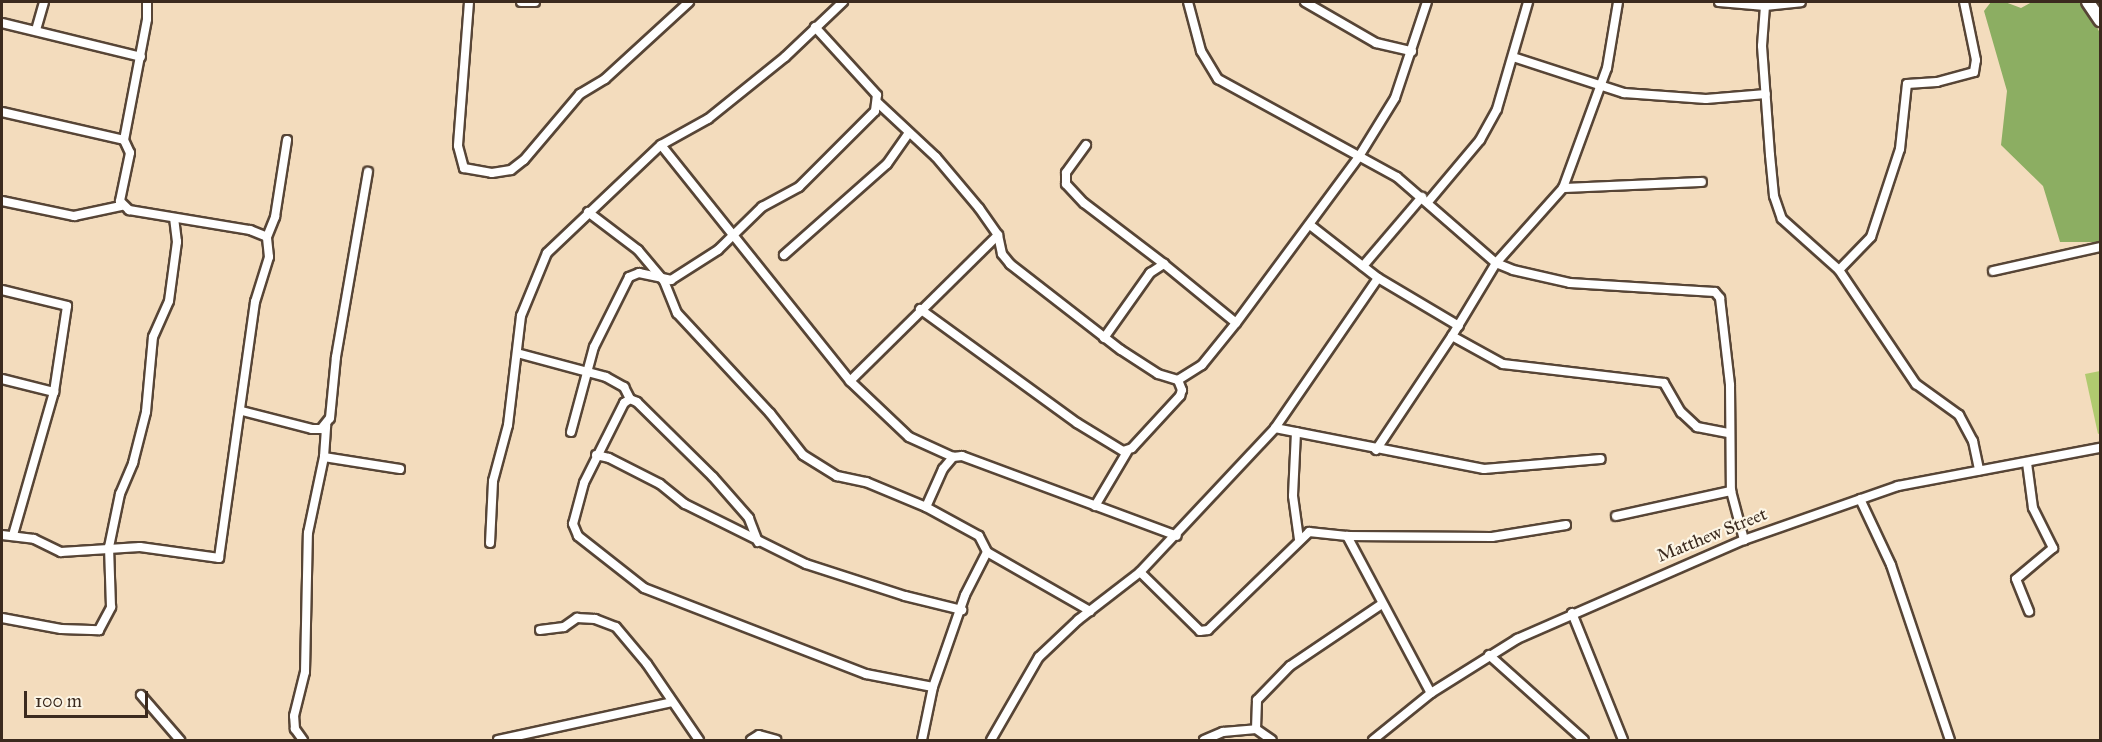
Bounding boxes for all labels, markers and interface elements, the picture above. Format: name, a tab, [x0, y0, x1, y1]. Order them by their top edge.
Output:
street label: Matthew Street	[1654, 503, 1770, 567]
scale bar	[27, 679, 152, 717]
text: 100 m	[35, 690, 82, 712]

